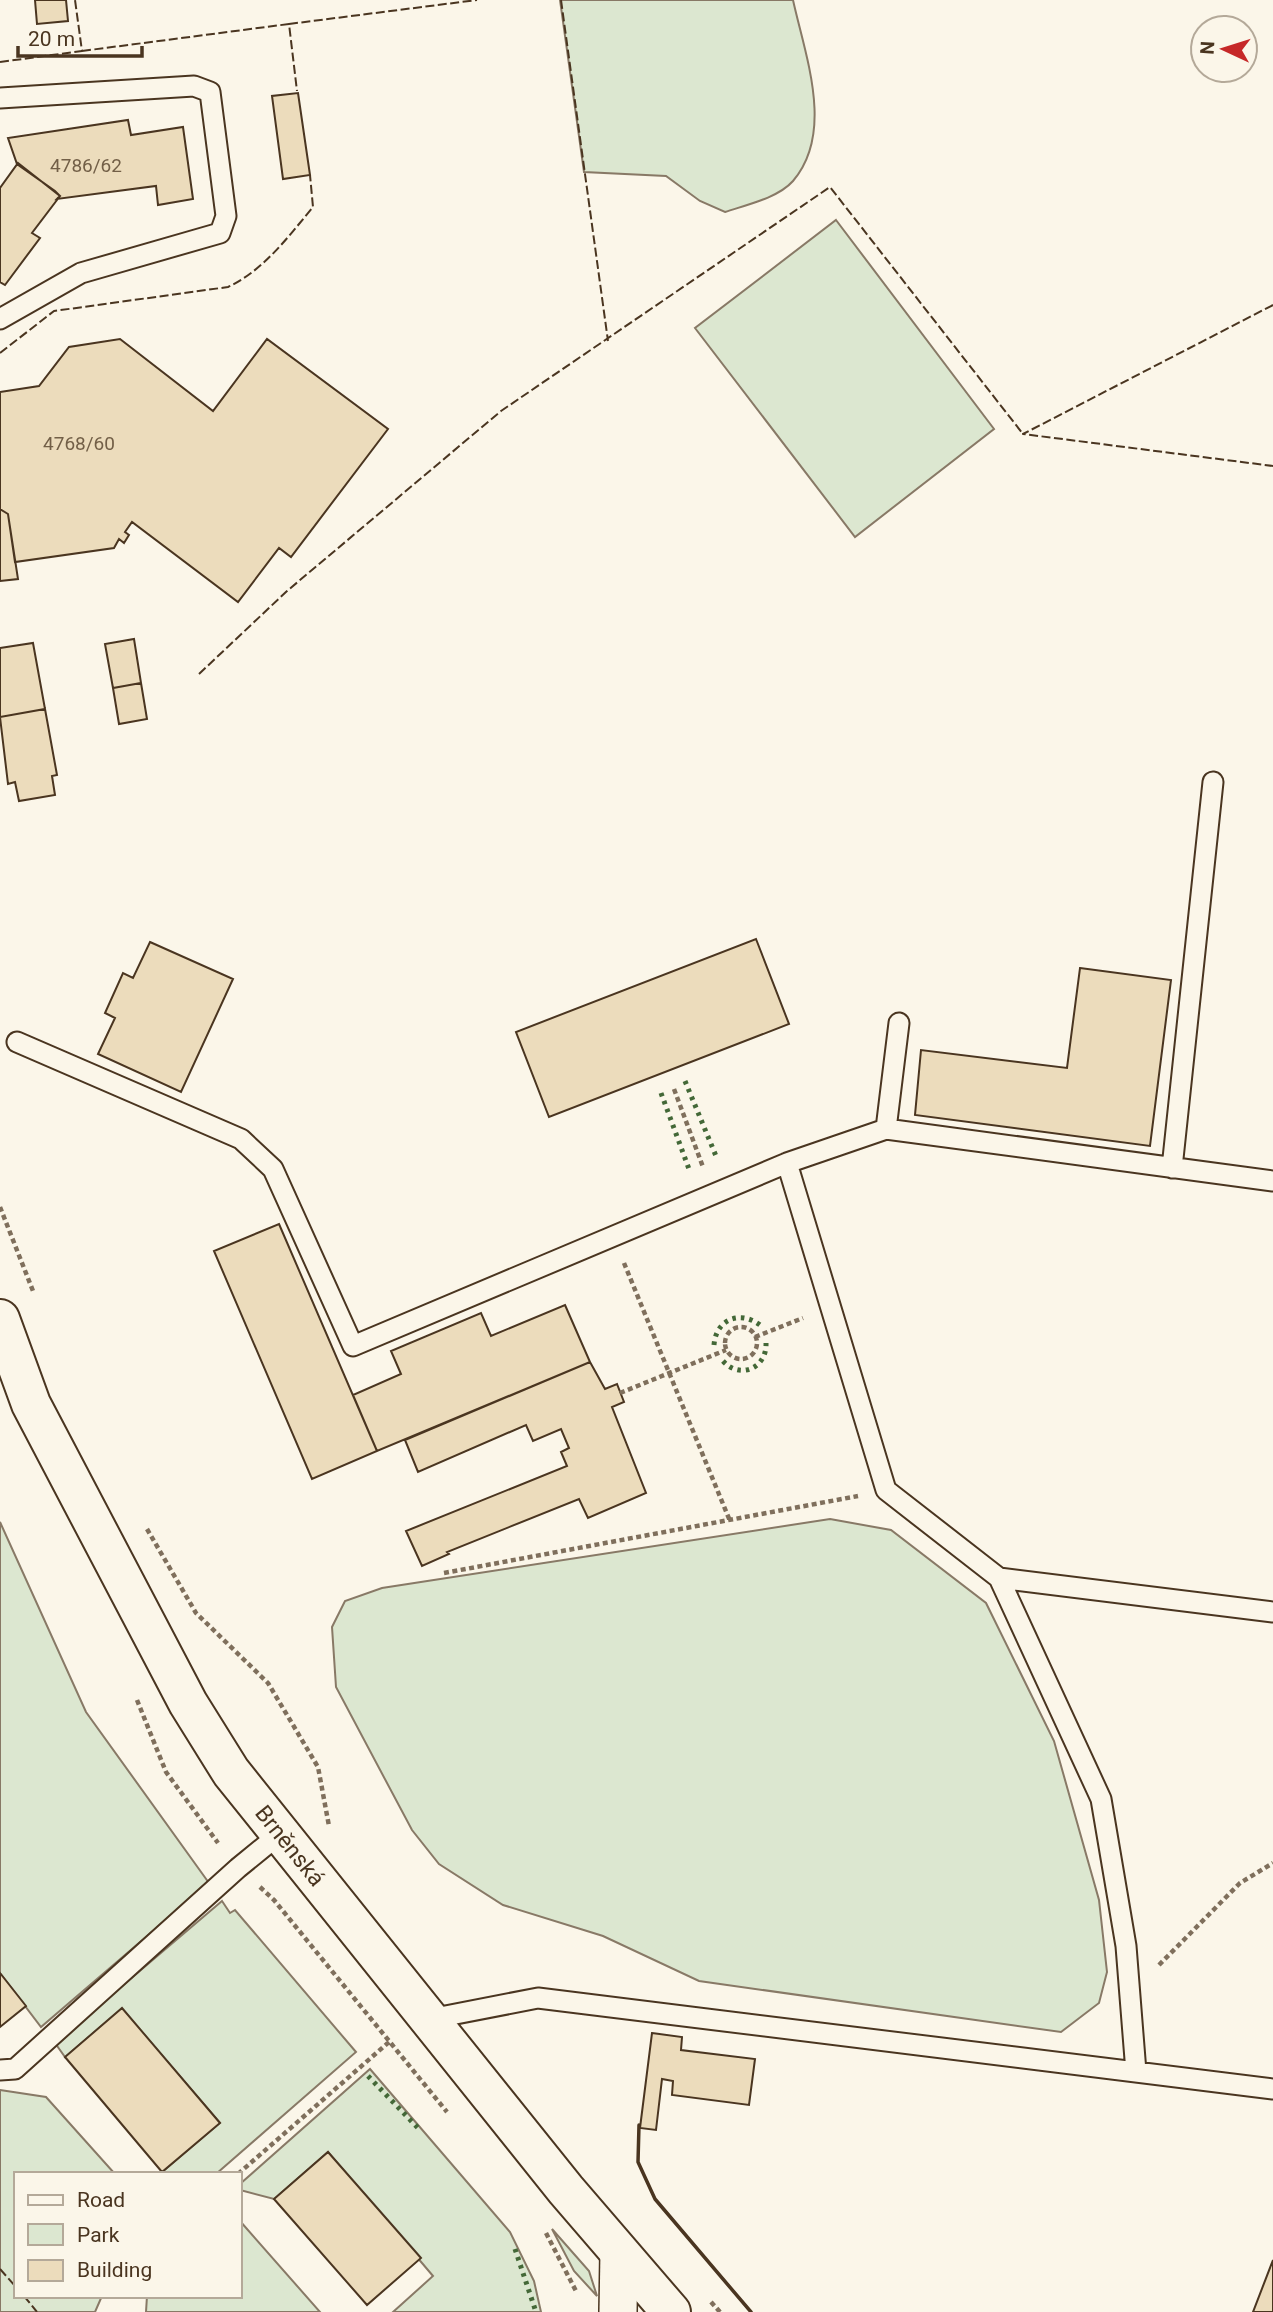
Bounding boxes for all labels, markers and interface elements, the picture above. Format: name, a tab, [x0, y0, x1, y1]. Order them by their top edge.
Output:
scale bar	[18, 14, 142, 58]
north arrow	[1189, 14, 1259, 84]
text: 20 m	[28, 27, 75, 51]
text: N	[1196, 40, 1219, 55]
house number: 4786/62	[50, 154, 122, 177]
house number: 4768/60	[43, 432, 115, 455]
street label: Brněnská	[249, 1800, 330, 1892]
legend	[14, 2172, 242, 2298]
text: Road	[77, 2188, 125, 2212]
text: Park	[77, 2223, 120, 2247]
text: Building	[77, 2258, 152, 2282]

